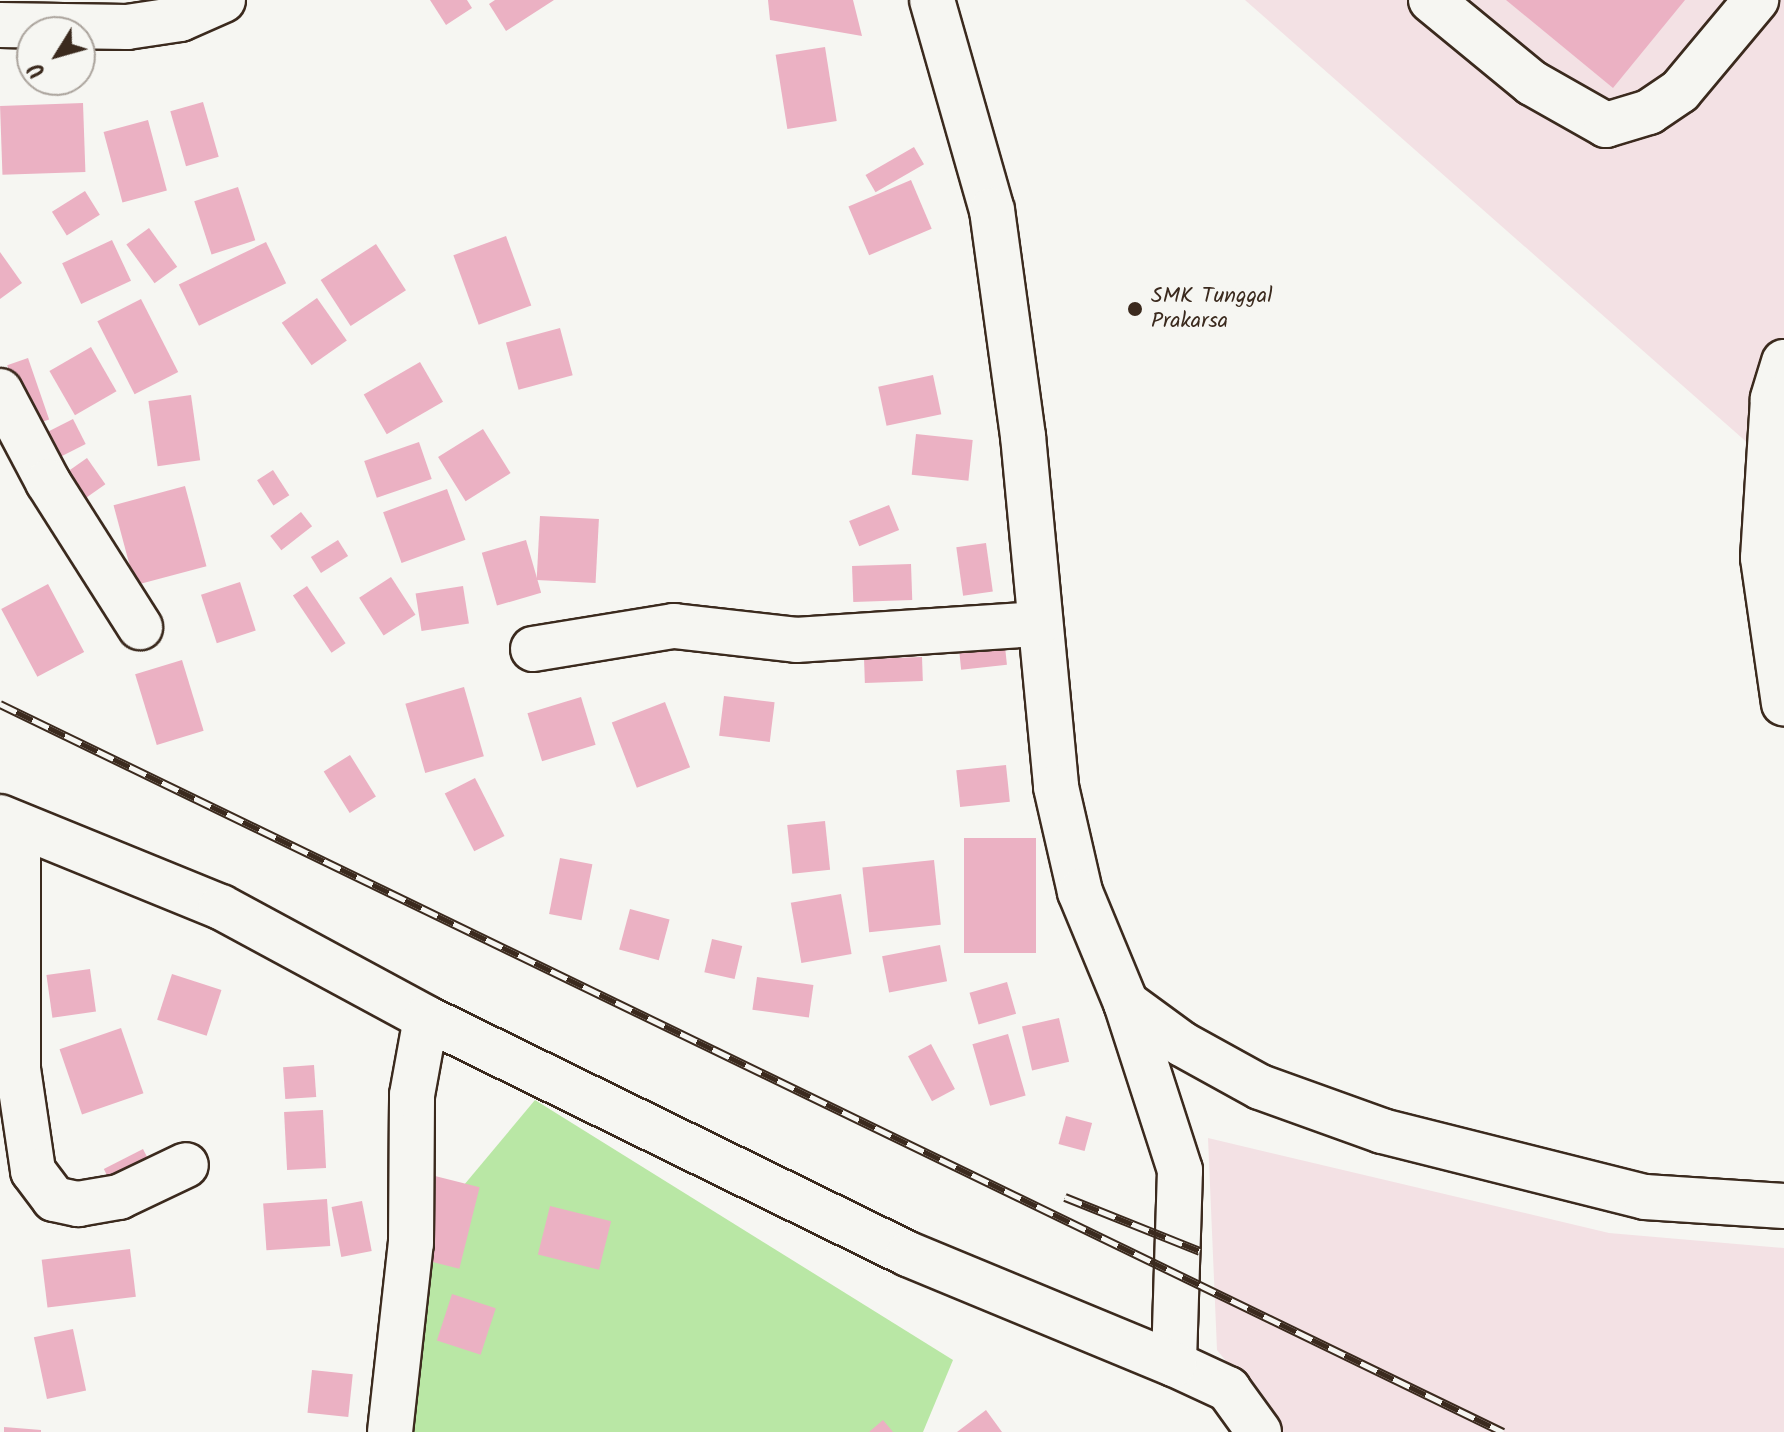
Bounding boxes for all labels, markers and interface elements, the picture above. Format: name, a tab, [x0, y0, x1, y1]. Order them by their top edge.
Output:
north arrow	[16, 16, 96, 96]
text: U	[20, 54, 56, 85]
place label: SMK Tunggal Prakarsa	[1151, 283, 1273, 334]
marker: SMK Tunggal Prakarsa	[1126, 300, 1144, 318]

